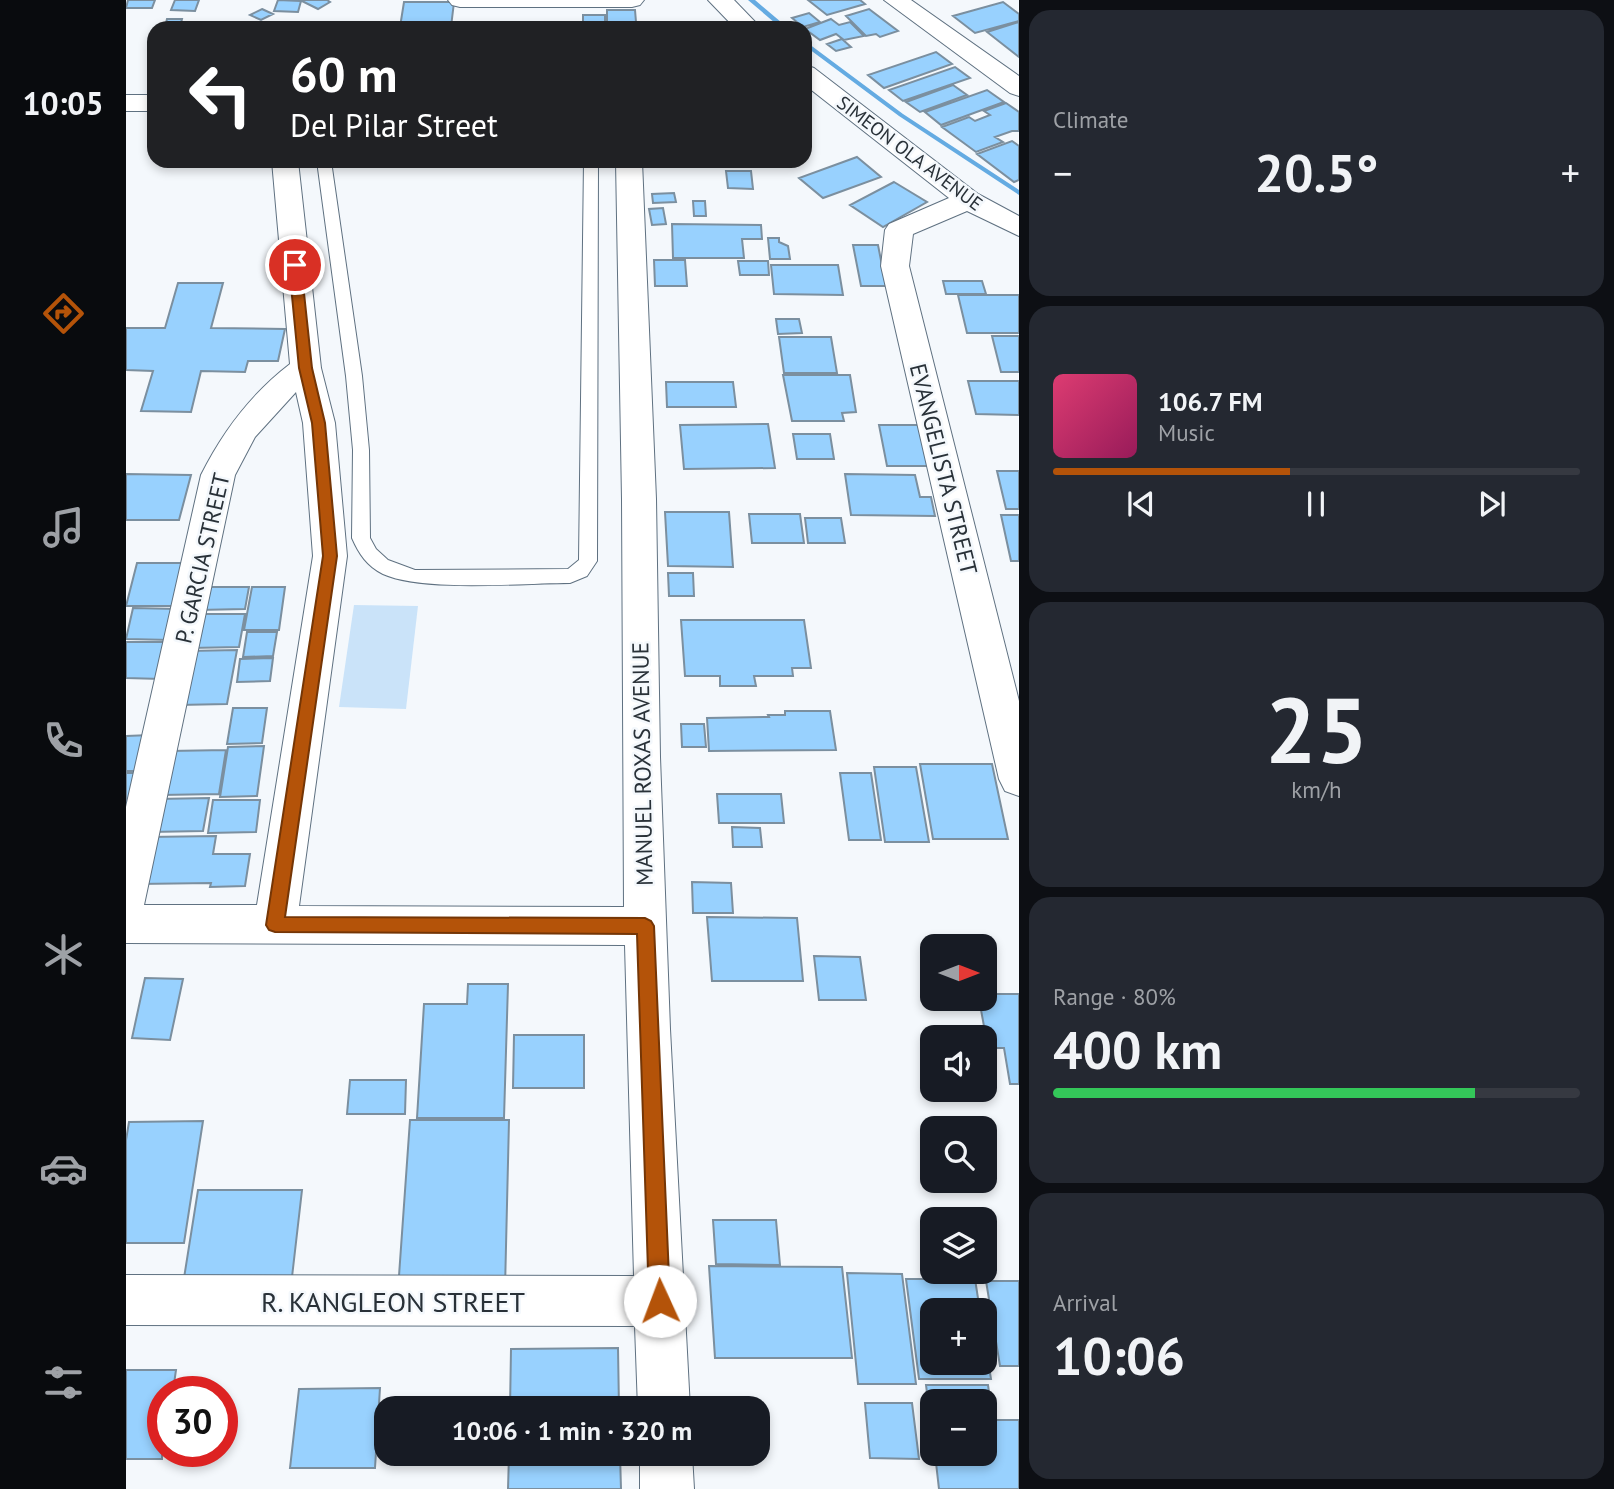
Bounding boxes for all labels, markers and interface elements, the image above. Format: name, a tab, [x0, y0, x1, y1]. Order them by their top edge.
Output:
text: 60 m	[290, 42, 397, 106]
icon: left	[175, 49, 266, 140]
text: 10:05	[22, 82, 104, 124]
street label: SIMEON OLA AVENUE	[832, 90, 988, 216]
text: Del Pilar Street	[290, 104, 498, 146]
text: Climate	[1053, 105, 1128, 134]
text: 20.5°	[1255, 139, 1378, 206]
text: −	[1053, 148, 1072, 197]
text: +	[1561, 148, 1580, 197]
pin	[265, 235, 325, 295]
icon: arrive	[276, 246, 314, 284]
icon: directions	[39, 289, 88, 338]
street label: EVANGELISTA STREET	[904, 360, 984, 578]
text: 106.7 FM	[1158, 385, 1263, 418]
text: Music	[1158, 418, 1215, 447]
street label: P. GARCIA STREET	[168, 470, 236, 646]
icon: previous	[1122, 485, 1160, 523]
icon: pause	[1297, 485, 1335, 523]
icon: next	[1473, 485, 1511, 523]
icon: music	[39, 503, 88, 552]
street label: MANUEL ROXAS AVENUE	[625, 642, 659, 886]
text: 25	[1265, 670, 1368, 788]
icon: phone	[39, 716, 88, 765]
text: km/h	[1291, 775, 1342, 804]
icon: climate	[39, 930, 88, 979]
north arrow	[920, 934, 998, 1012]
map controls	[920, 934, 997, 1466]
text: Range · 80%	[1053, 982, 1176, 1011]
text: 400 km	[1053, 1016, 1222, 1083]
button: sound	[920, 1025, 997, 1102]
button: search	[920, 1116, 997, 1193]
icon: car	[39, 1144, 88, 1193]
button: layers	[920, 1207, 997, 1284]
position arrow	[623, 1264, 697, 1338]
street label: R. KANGLEON STREET	[261, 1283, 526, 1320]
text: Arrival	[1053, 1288, 1117, 1317]
button: +	[920, 1298, 997, 1375]
text: 10:06	[1053, 1322, 1185, 1389]
icon: filters	[39, 1358, 88, 1407]
speed limit sign: 30	[147, 1376, 238, 1467]
button: −	[920, 1389, 997, 1466]
text: 10:06 · 1 min · 320 m	[452, 1414, 692, 1447]

